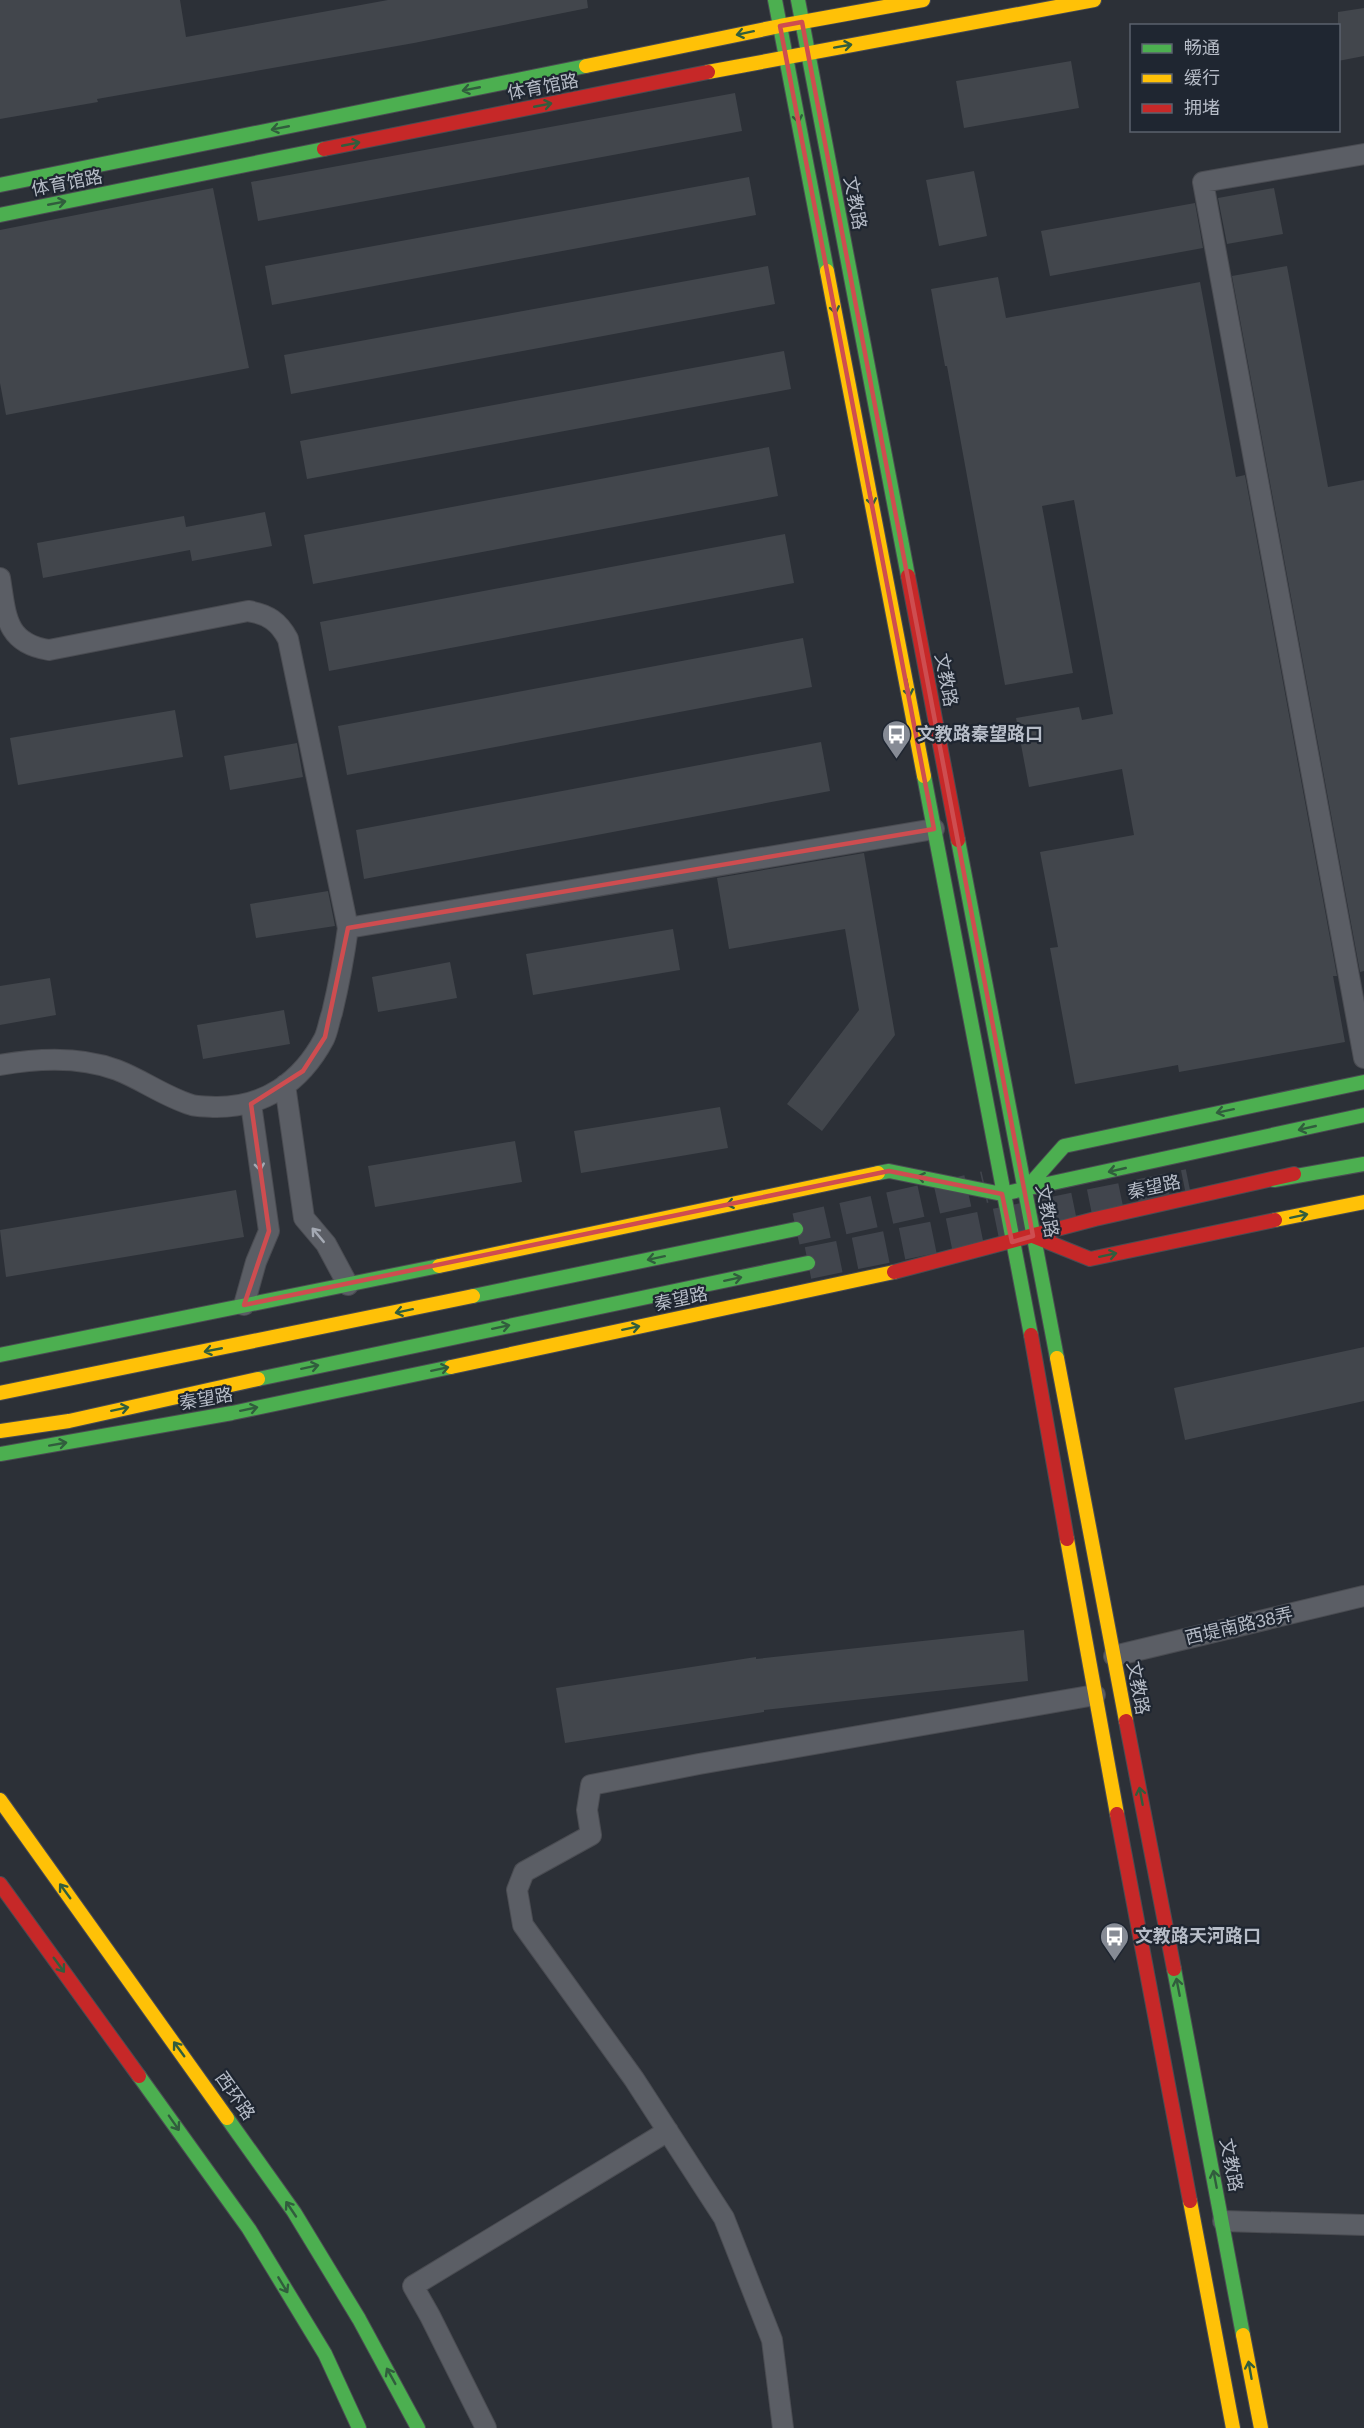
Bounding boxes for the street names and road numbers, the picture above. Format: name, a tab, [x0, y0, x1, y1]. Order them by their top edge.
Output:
street label: 体育馆路	[506, 70, 580, 104]
street label: 体育馆路	[30, 166, 104, 200]
street label: 文教路	[840, 175, 870, 231]
street label: 文教路	[931, 652, 961, 708]
street label: 秦望路	[1126, 1172, 1182, 1202]
street label: 文教路	[1032, 1183, 1062, 1239]
street label: 秦望路	[653, 1284, 709, 1314]
street label: 秦望路	[178, 1384, 234, 1414]
street label: 西堤南路38弄	[1183, 1604, 1295, 1648]
street label: 文教路	[1123, 1660, 1153, 1716]
street label: 西环路	[211, 2068, 259, 2124]
street label: 文教路	[1216, 2137, 1246, 2193]

